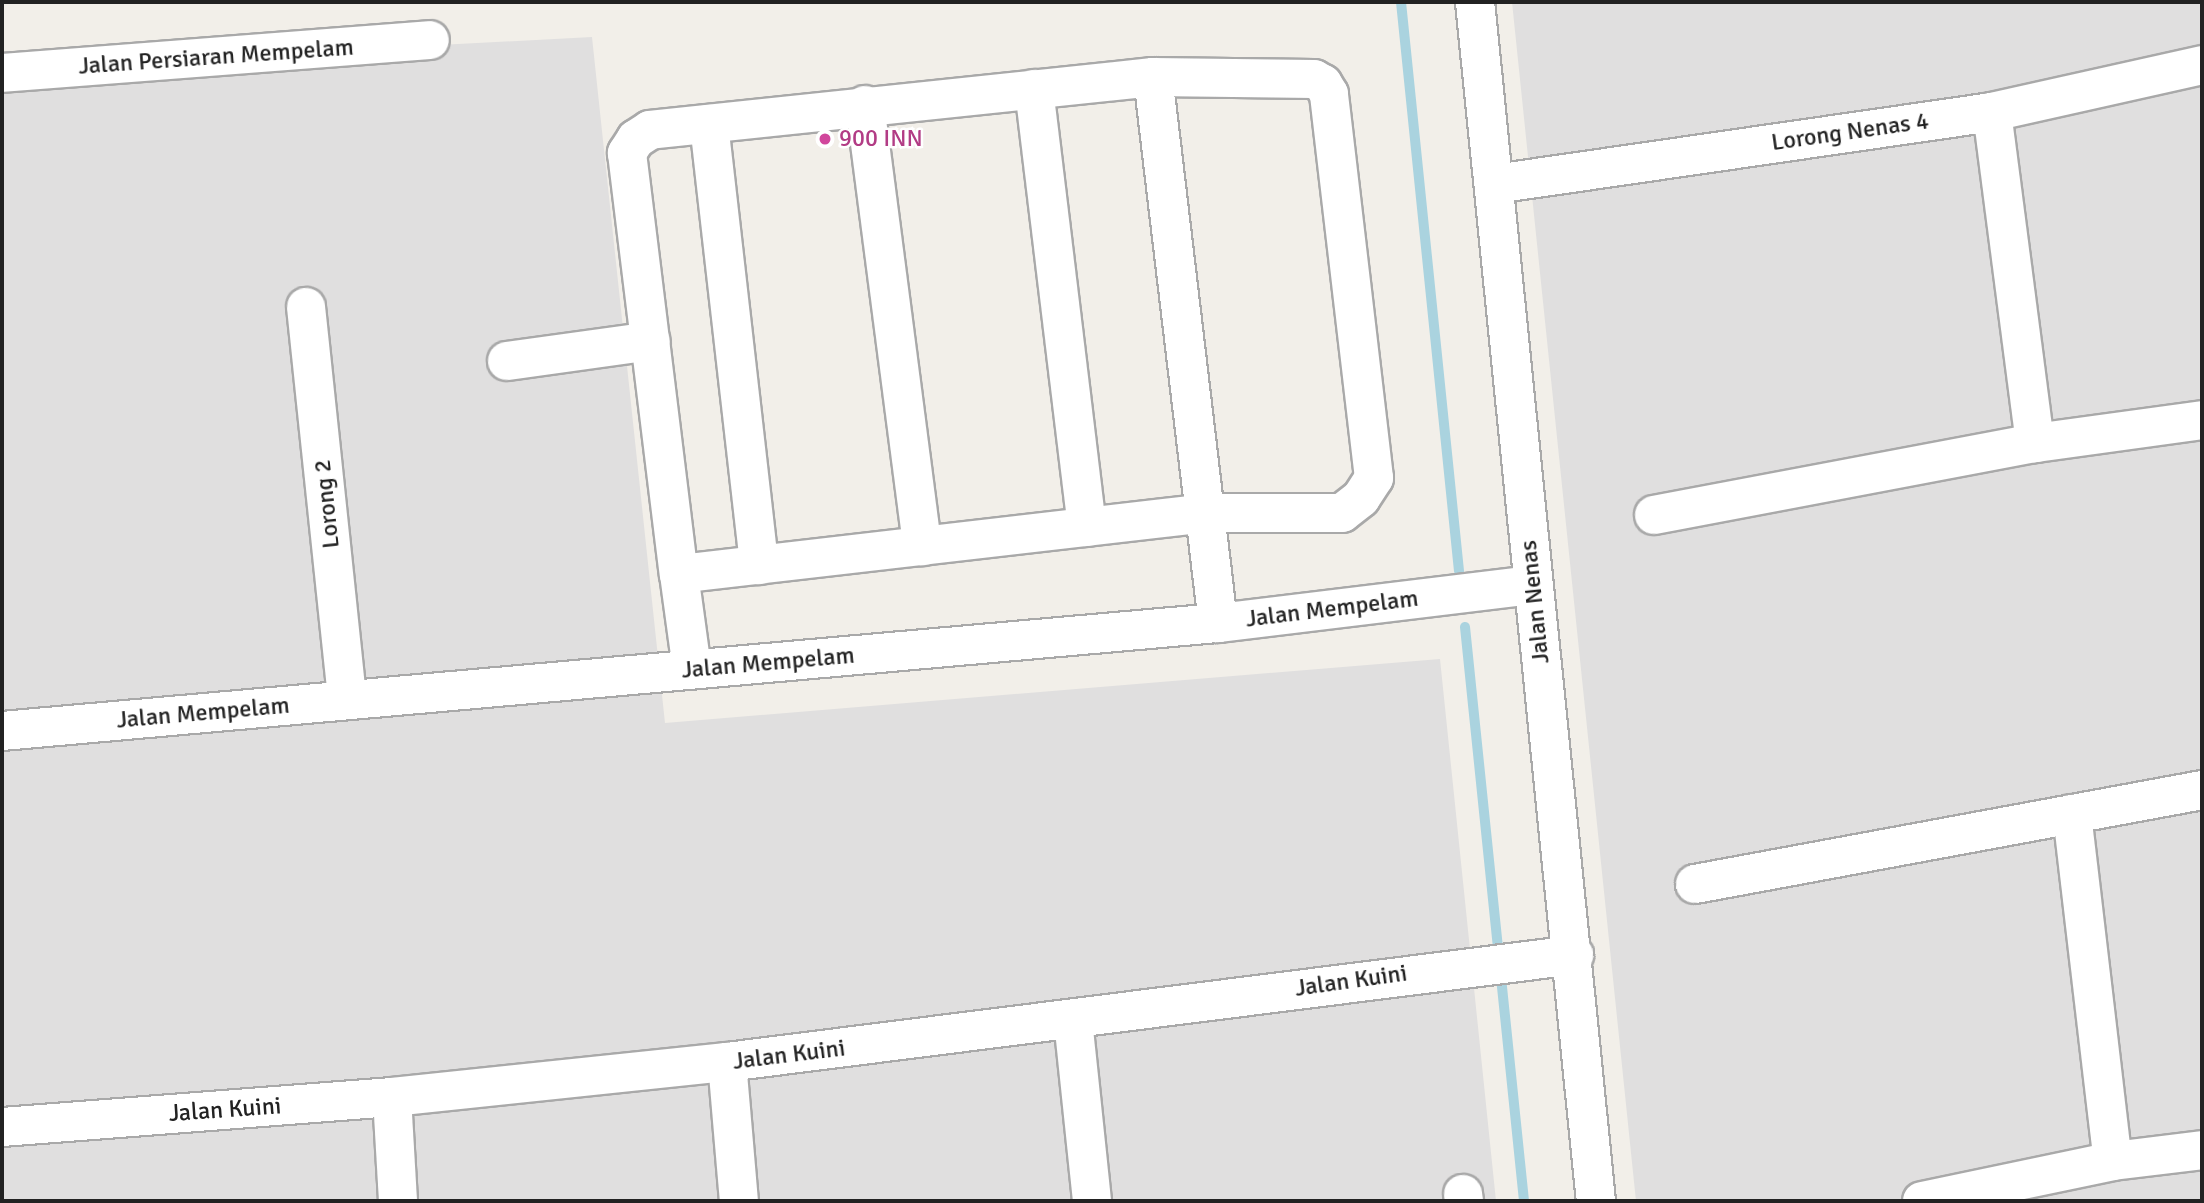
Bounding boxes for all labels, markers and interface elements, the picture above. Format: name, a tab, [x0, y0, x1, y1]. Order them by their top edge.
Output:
street label: Jalan Persiaran Mempelam	[77, 33, 355, 81]
street label: Lorong Nenas 4	[1769, 107, 1931, 157]
place label: 900 INN	[839, 125, 923, 153]
marker: 900 INN	[817, 131, 833, 147]
street label: Lorong 2	[308, 458, 346, 550]
street label: Jalan Nenas	[1514, 539, 1556, 665]
street label: Jalan Mempelam	[1244, 584, 1420, 634]
street label: Jalan Mempelam	[680, 641, 856, 685]
street label: Jalan Mempelam	[115, 691, 291, 735]
street label: Jalan Kuini	[1293, 959, 1409, 1003]
street label: Jalan Kuini	[731, 1034, 847, 1076]
street label: Jalan Kuini	[168, 1092, 282, 1128]

